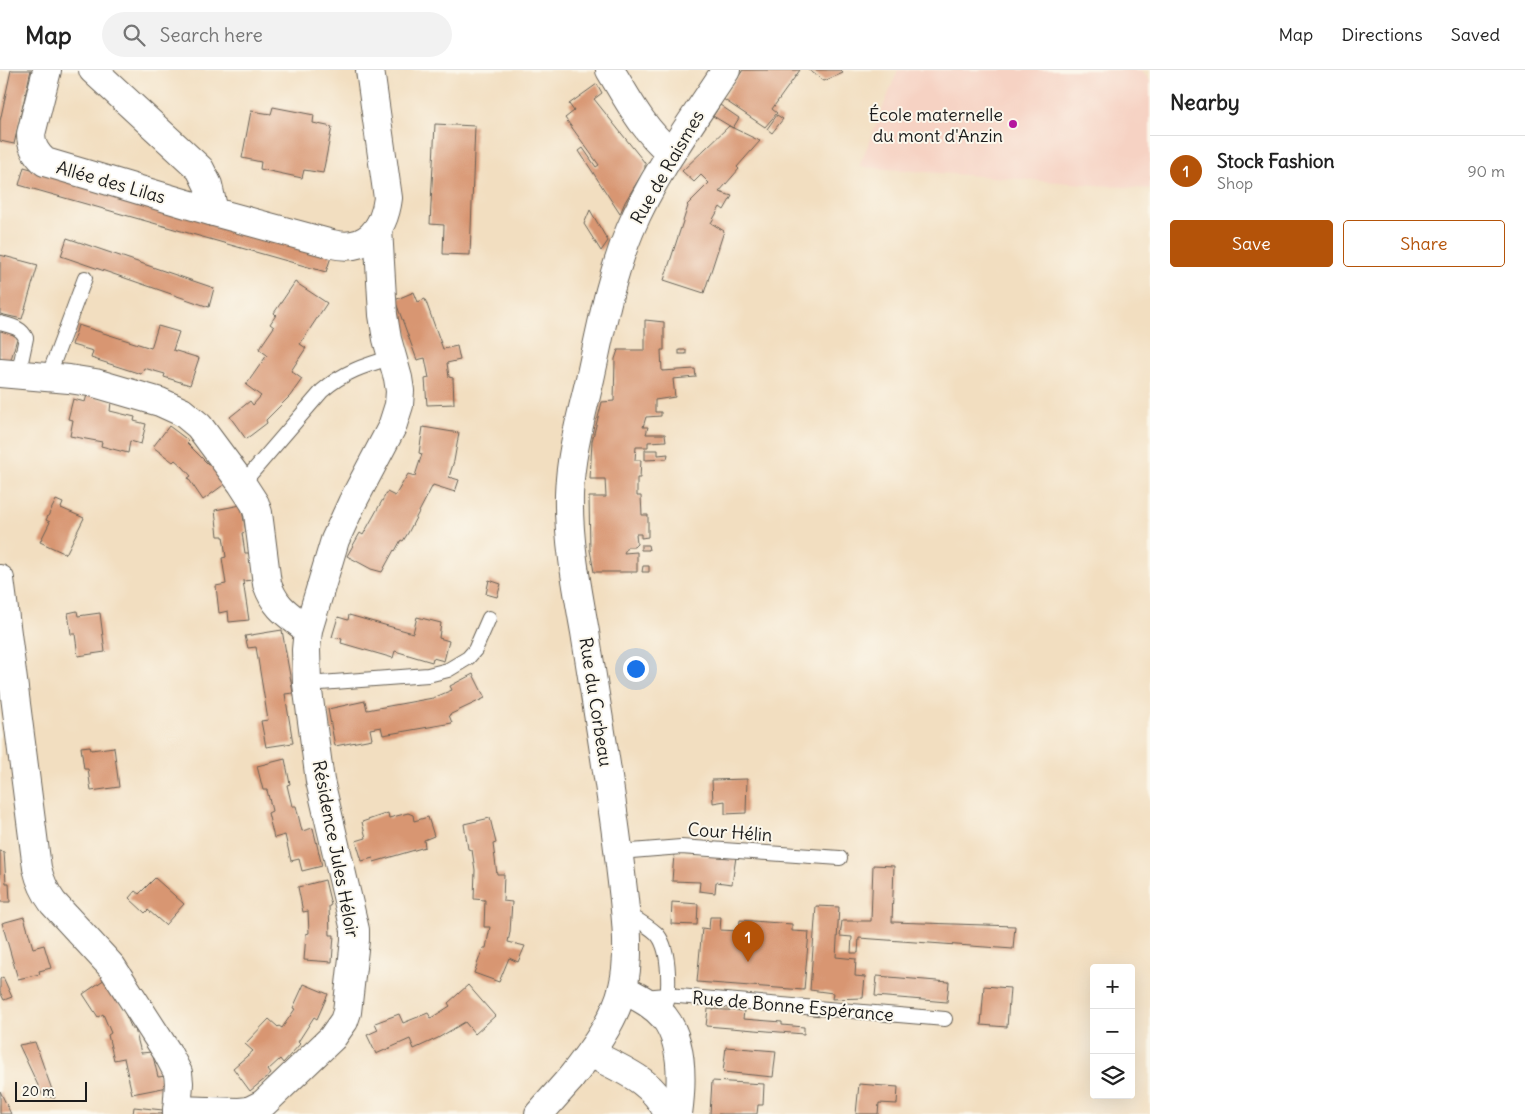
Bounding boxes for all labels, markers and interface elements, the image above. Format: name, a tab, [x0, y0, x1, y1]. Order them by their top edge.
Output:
search box	[102, 12, 452, 57]
text: Map	[25, 20, 72, 50]
icon: search	[120, 21, 148, 49]
text: Search here	[160, 23, 263, 47]
text: Map	[1278, 23, 1313, 46]
text: Directions	[1341, 23, 1423, 46]
text: Saved	[1451, 23, 1500, 46]
text: Nearby	[1170, 89, 1240, 116]
place label: École maternelle du mont d'Anzin	[869, 103, 1003, 147]
street label: Rue de Raismes	[625, 106, 709, 228]
marker: École maternelle du mont d'Anzin	[1007, 118, 1019, 130]
text: Stock Fashion	[1217, 149, 1334, 173]
street label: Allée des Lilas	[54, 155, 168, 209]
text: 1	[1183, 161, 1189, 181]
text: 90 m	[1467, 161, 1505, 181]
text: Shop	[1217, 173, 1253, 193]
button: Save	[1170, 220, 1333, 267]
button: Share	[1343, 220, 1505, 267]
street label: Rue du Corbeau	[574, 636, 618, 768]
your location	[623, 656, 649, 682]
street label: Résidence Jules Héloir	[308, 758, 365, 940]
street label: Cour Hélin	[687, 818, 773, 846]
pin: 1	[732, 921, 764, 962]
map controls	[1090, 964, 1135, 1099]
button: +	[1090, 964, 1135, 1009]
street label: Rue de Bonne Espérance	[691, 986, 895, 1026]
button: −	[1090, 1009, 1135, 1054]
button: layers	[1090, 1054, 1135, 1099]
scale bar	[15, 1079, 88, 1102]
text: 20 m	[22, 1082, 55, 1100]

